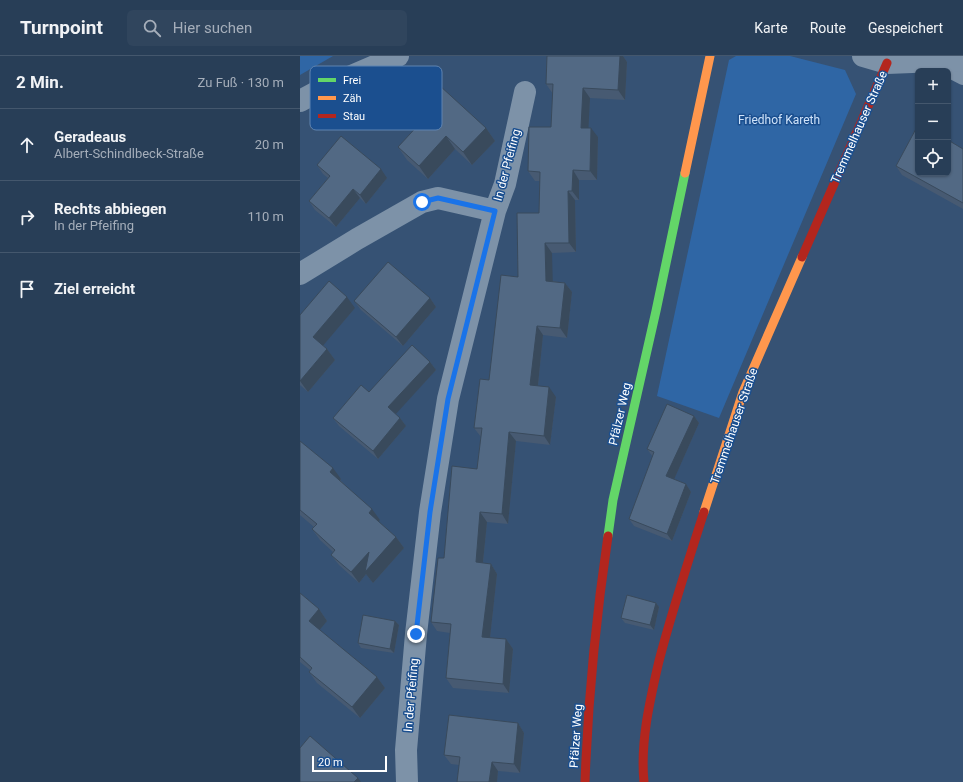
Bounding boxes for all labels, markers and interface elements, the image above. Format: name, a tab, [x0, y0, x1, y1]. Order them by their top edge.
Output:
search box	[127, 10, 407, 46]
text: Turnpoint	[20, 16, 103, 39]
icon: search	[141, 17, 163, 39]
text: Hier suchen	[173, 19, 252, 37]
text: Karte	[754, 20, 788, 36]
text: Route	[810, 20, 846, 36]
text: Gespeichert	[868, 20, 943, 36]
legend	[310, 66, 442, 130]
map controls	[915, 68, 951, 176]
button: +	[915, 68, 951, 104]
street label: Tremmelhauser Straße	[828, 69, 890, 185]
text: 2 Min.	[16, 72, 64, 92]
text: Frei	[343, 74, 361, 87]
text: Zu Fuß · 130 m	[198, 75, 284, 90]
text: Zäh	[343, 92, 362, 105]
button: −	[915, 104, 951, 140]
text: Stau	[343, 110, 365, 123]
park label: Friedhof Kareth	[738, 113, 820, 127]
street label: In der Pfeifing	[491, 127, 523, 203]
text: Geradeaus	[54, 128, 126, 146]
icon: ahead	[16, 134, 38, 156]
text: 20 m	[255, 137, 284, 152]
button: locate	[915, 140, 951, 176]
text: Albert-Schindlbeck-Straße	[54, 146, 204, 161]
route start	[413, 193, 431, 211]
text: Rechts abbiegen	[54, 200, 167, 218]
icon: right	[16, 206, 38, 228]
text: 110 m	[247, 209, 284, 224]
text: In der Pfeifing	[54, 218, 134, 233]
icon: arrive	[16, 278, 38, 300]
text: Ziel erreicht	[54, 280, 135, 298]
street label: Tremmelhauser Straße	[708, 366, 760, 486]
street label: Pfälzer Weg	[606, 381, 634, 447]
route end	[407, 625, 425, 643]
street label: In der Pfeifing	[401, 658, 421, 732]
street label: Pfälzer Weg	[567, 704, 585, 768]
scale bar	[312, 754, 387, 773]
text: 20 m	[318, 756, 343, 769]

